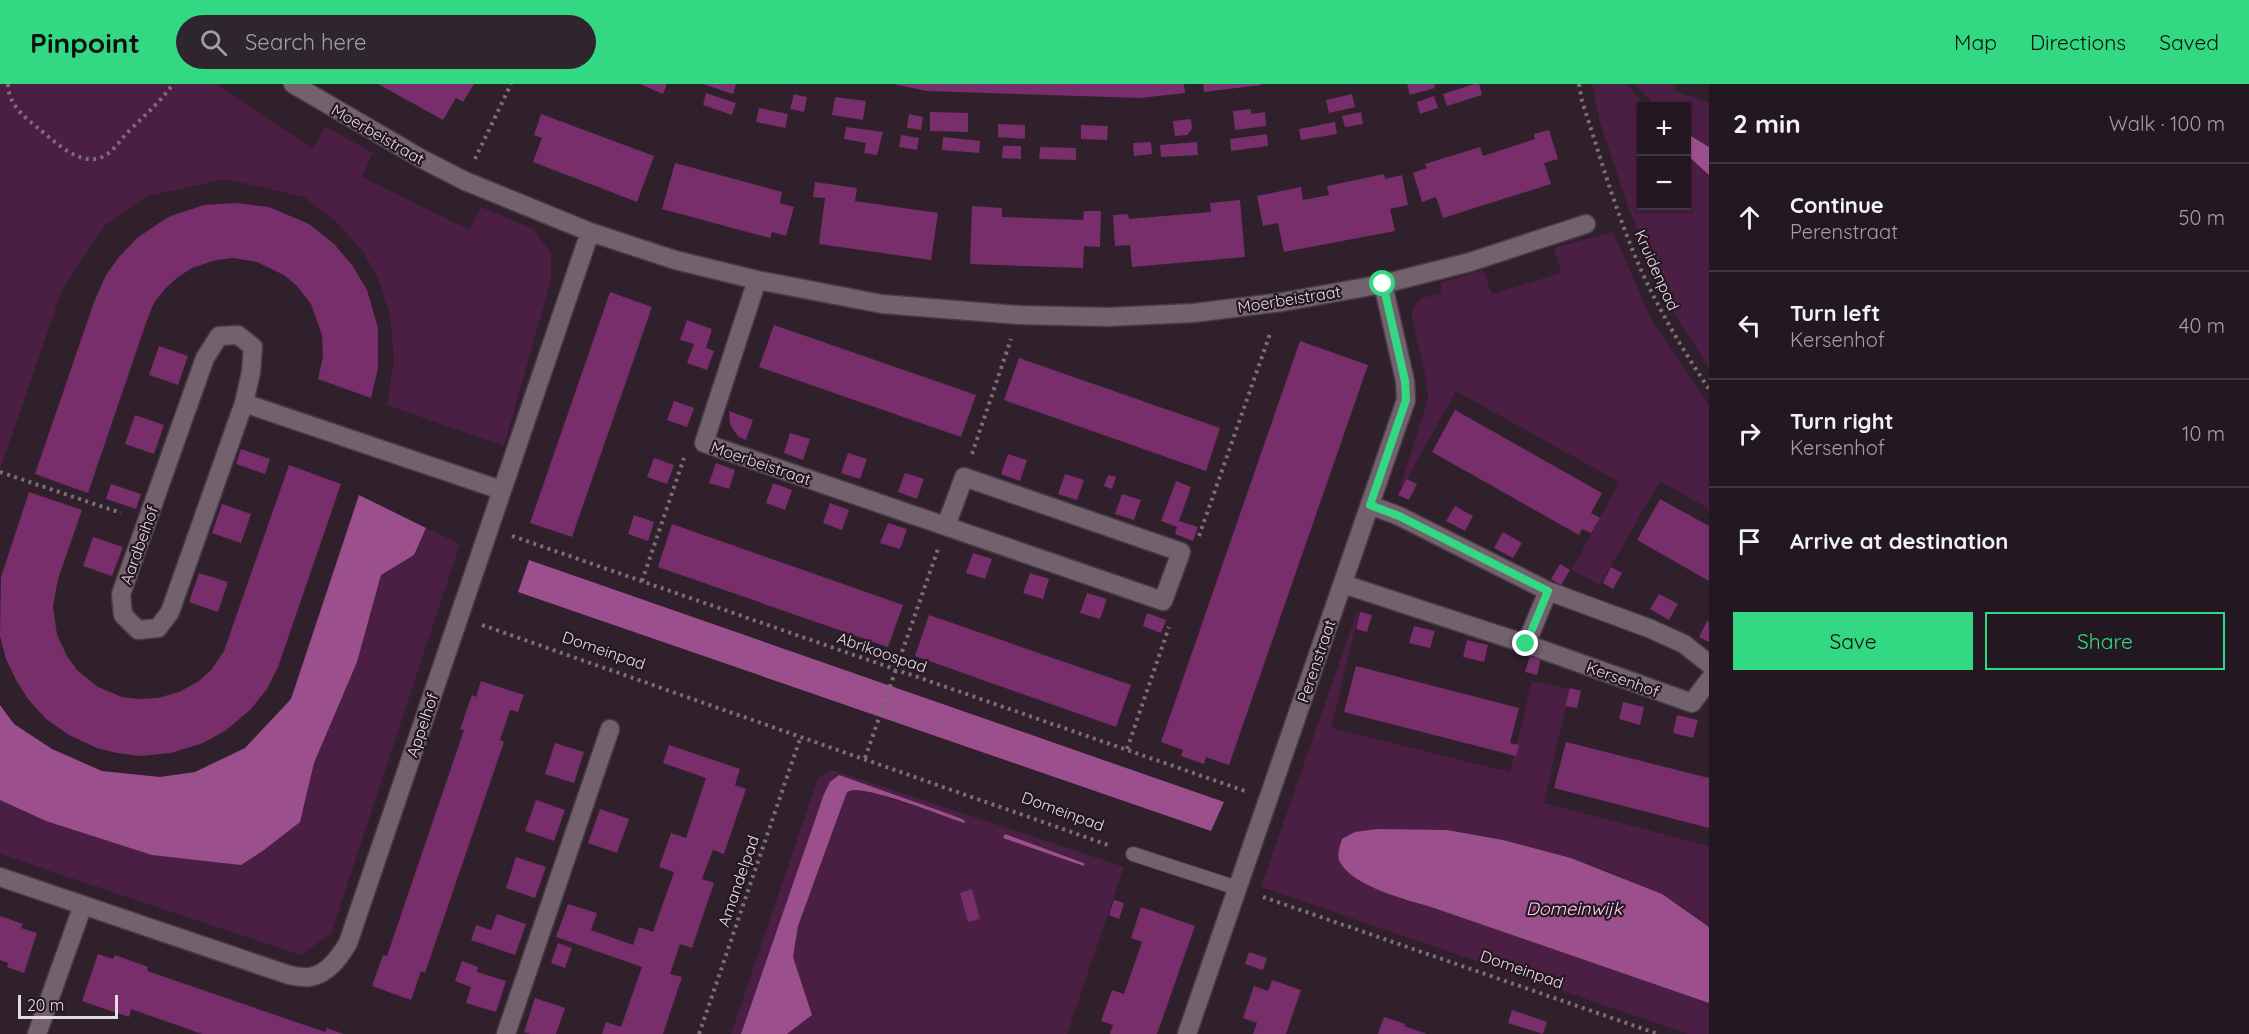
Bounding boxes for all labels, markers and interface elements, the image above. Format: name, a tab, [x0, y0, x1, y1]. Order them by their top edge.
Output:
search box	[176, 15, 596, 69]
text: Pinpoint	[30, 25, 140, 60]
icon: search	[197, 26, 230, 59]
text: Search here	[245, 28, 366, 56]
text: Map	[1954, 29, 1997, 55]
text: Directions	[2030, 29, 2126, 55]
text: Saved	[2159, 29, 2219, 55]
street label: Moerbeistraat	[328, 99, 428, 169]
map controls	[1637, 102, 1691, 210]
button: +	[1637, 102, 1691, 156]
text: 2 min	[1733, 107, 1801, 140]
text: Walk · 100 m	[2109, 111, 2225, 136]
button: −	[1637, 156, 1691, 210]
text: Continue	[1790, 191, 1884, 219]
icon: ahead	[1733, 201, 1766, 234]
text: 50 m	[2179, 205, 2225, 230]
text: Perenstraat	[1790, 219, 1898, 244]
street label: Kruidenpad	[1630, 226, 1684, 314]
route start	[1369, 270, 1395, 296]
street label: Moerbeistraat	[1236, 281, 1342, 317]
text: Turn left	[1790, 299, 1880, 327]
icon: left	[1733, 309, 1766, 342]
text: 40 m	[2179, 313, 2225, 338]
text: Kersenhof	[1790, 327, 1885, 352]
text: Turn right	[1790, 407, 1894, 435]
icon: right	[1733, 417, 1766, 450]
text: 10 m	[2182, 421, 2225, 446]
text: Kersenhof	[1790, 435, 1885, 460]
street label: Moerbeistraat	[709, 437, 813, 489]
street label: Aardbeihof	[115, 503, 163, 587]
icon: arrive	[1733, 525, 1766, 558]
text: Arrive at destination	[1790, 527, 2008, 555]
button: Save	[1733, 612, 1973, 670]
button: Share	[1985, 612, 2225, 670]
street label: Perenstraat	[1292, 617, 1340, 705]
street label: Domeinpad	[560, 626, 648, 674]
street label: Abrikoospad	[834, 627, 930, 677]
route end	[1512, 630, 1538, 656]
street label: Kersenhof	[1584, 657, 1662, 701]
street label: Appelhof	[402, 690, 442, 760]
street label: Domeinpad	[1019, 787, 1107, 835]
street label: Amandelpad	[713, 833, 763, 929]
water label: Domeinwijk	[1526, 897, 1624, 920]
street label: Domeinpad	[1478, 945, 1566, 993]
scale bar	[18, 992, 118, 1020]
text: 20 m	[27, 995, 64, 1015]

